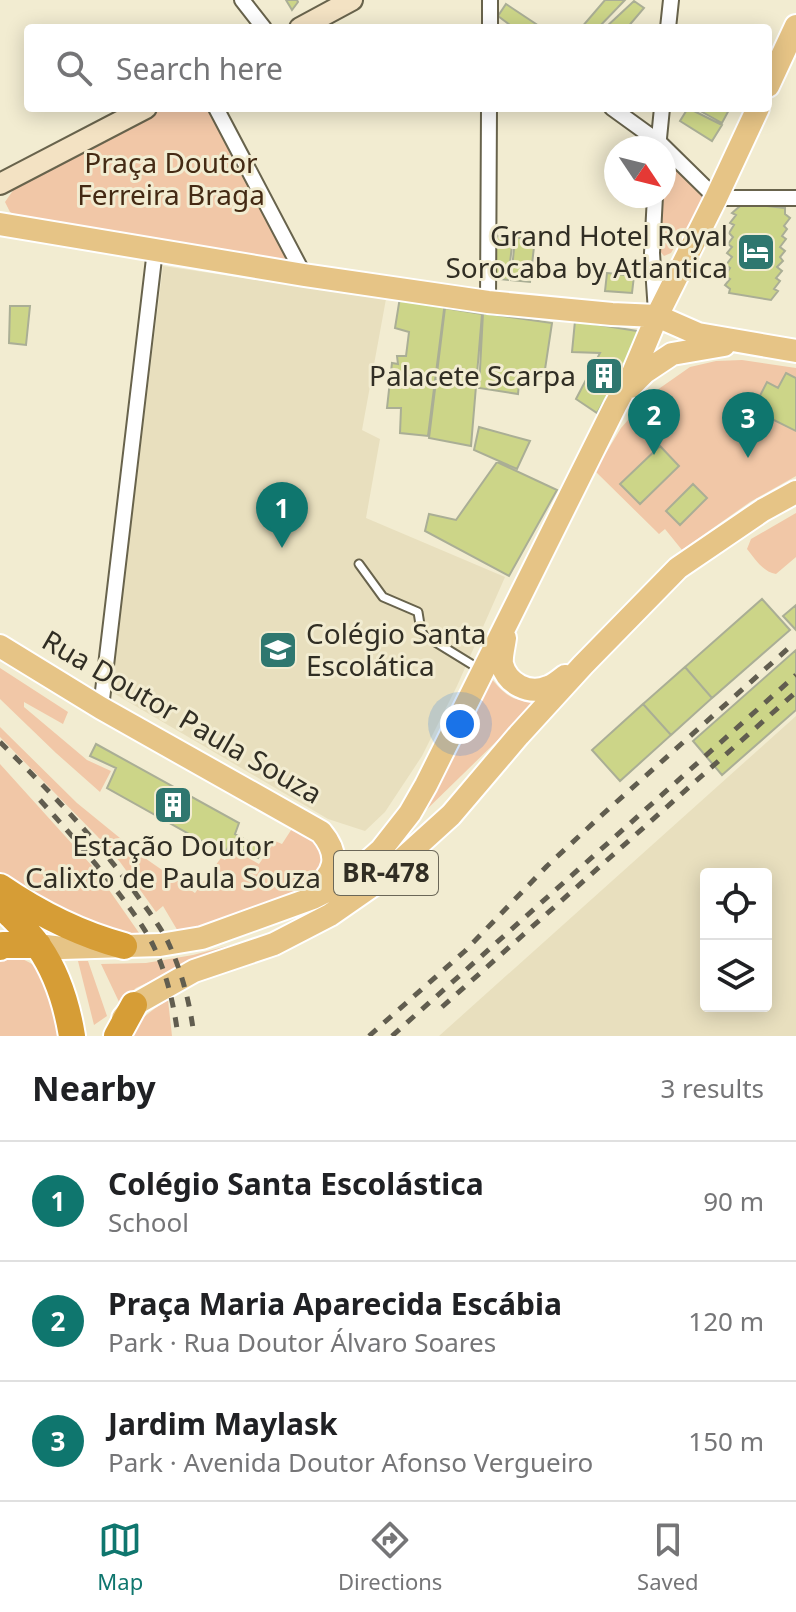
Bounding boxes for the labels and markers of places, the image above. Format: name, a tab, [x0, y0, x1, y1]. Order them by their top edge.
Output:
place label: Grand Hotel Royal Sorocaba by Atlantica	[445, 216, 728, 286]
hotel icon: Grand Hotel Royal Sorocaba by Atlantica	[735, 231, 777, 273]
building icon: Palacete Scarpa	[583, 355, 625, 397]
place label: Palacete Scarpa	[369, 356, 576, 394]
pin: 2	[628, 389, 680, 455]
pin: 3	[722, 392, 774, 458]
pin: 1	[256, 482, 308, 548]
place label: Colégio Santa Escolática	[306, 614, 487, 684]
school or university icon: Colégio Santa Escolática	[257, 629, 299, 671]
building icon: Estação Doutor Calixto de Paula Souza	[152, 784, 194, 826]
place label: Estação Doutor Calixto de Paula Souza	[25, 826, 321, 896]

